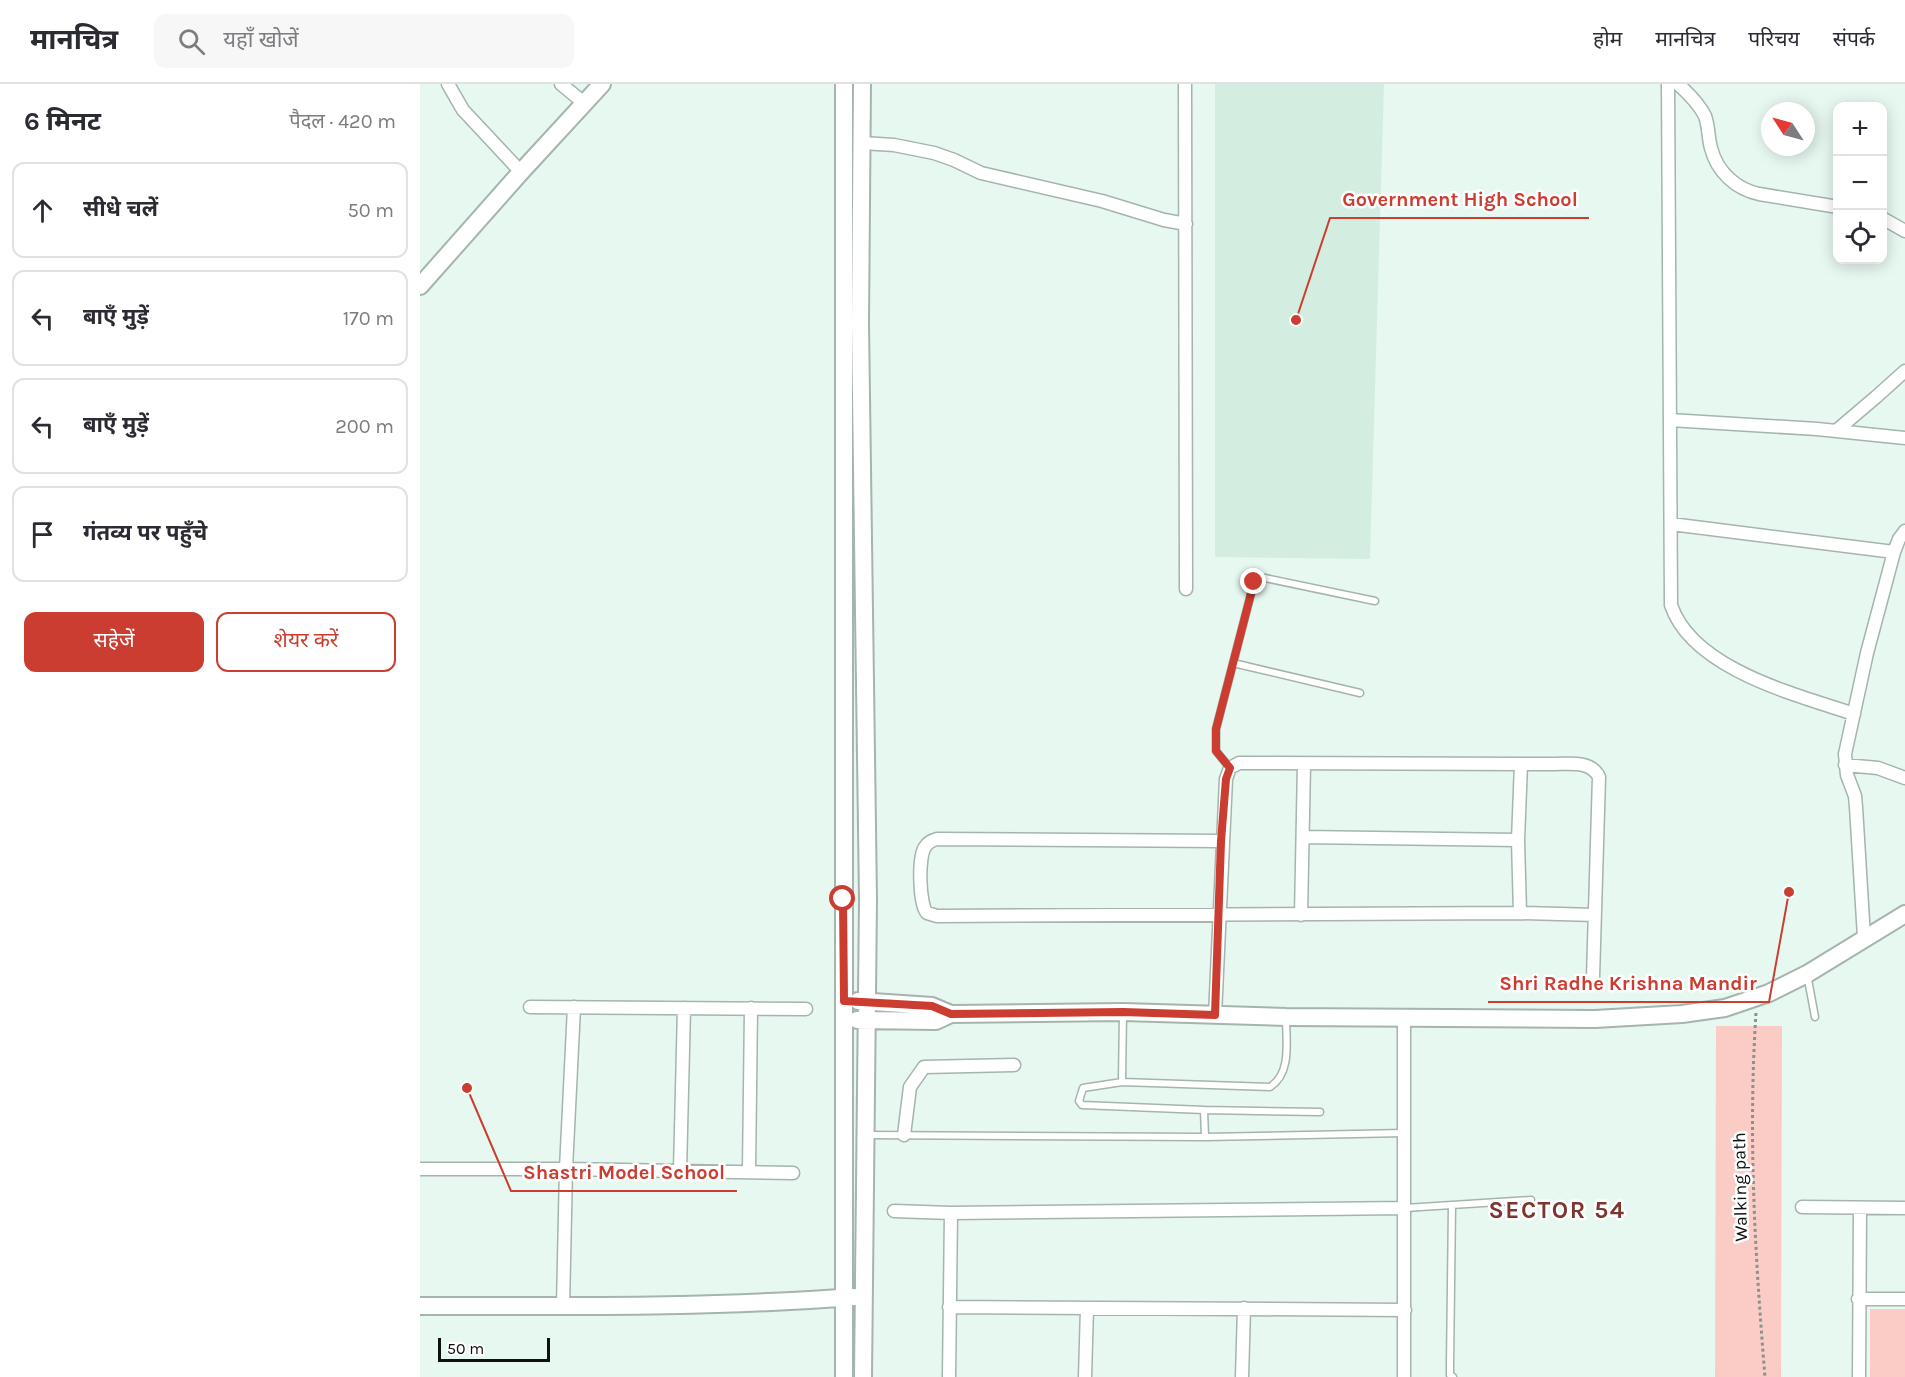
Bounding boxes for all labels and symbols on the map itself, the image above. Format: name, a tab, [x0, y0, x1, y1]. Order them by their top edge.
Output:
north arrow	[1761, 102, 1815, 156]
callout: Government High School	[1330, 180, 1589, 218]
text: Government High School	[1342, 188, 1578, 211]
route end	[1240, 568, 1266, 594]
route start	[829, 885, 855, 911]
callout: Shri Radhe Krishna Mandir	[1488, 964, 1769, 1002]
text: Shri Radhe Krishna Mandir	[1499, 972, 1757, 995]
street label: Walking path	[1728, 1132, 1752, 1242]
callout: Shastri Model School	[511, 1153, 737, 1191]
text: Shastri Model School	[523, 1161, 725, 1184]
district label: SECTOR 54	[1489, 1196, 1625, 1224]
scale bar	[438, 1335, 550, 1362]

